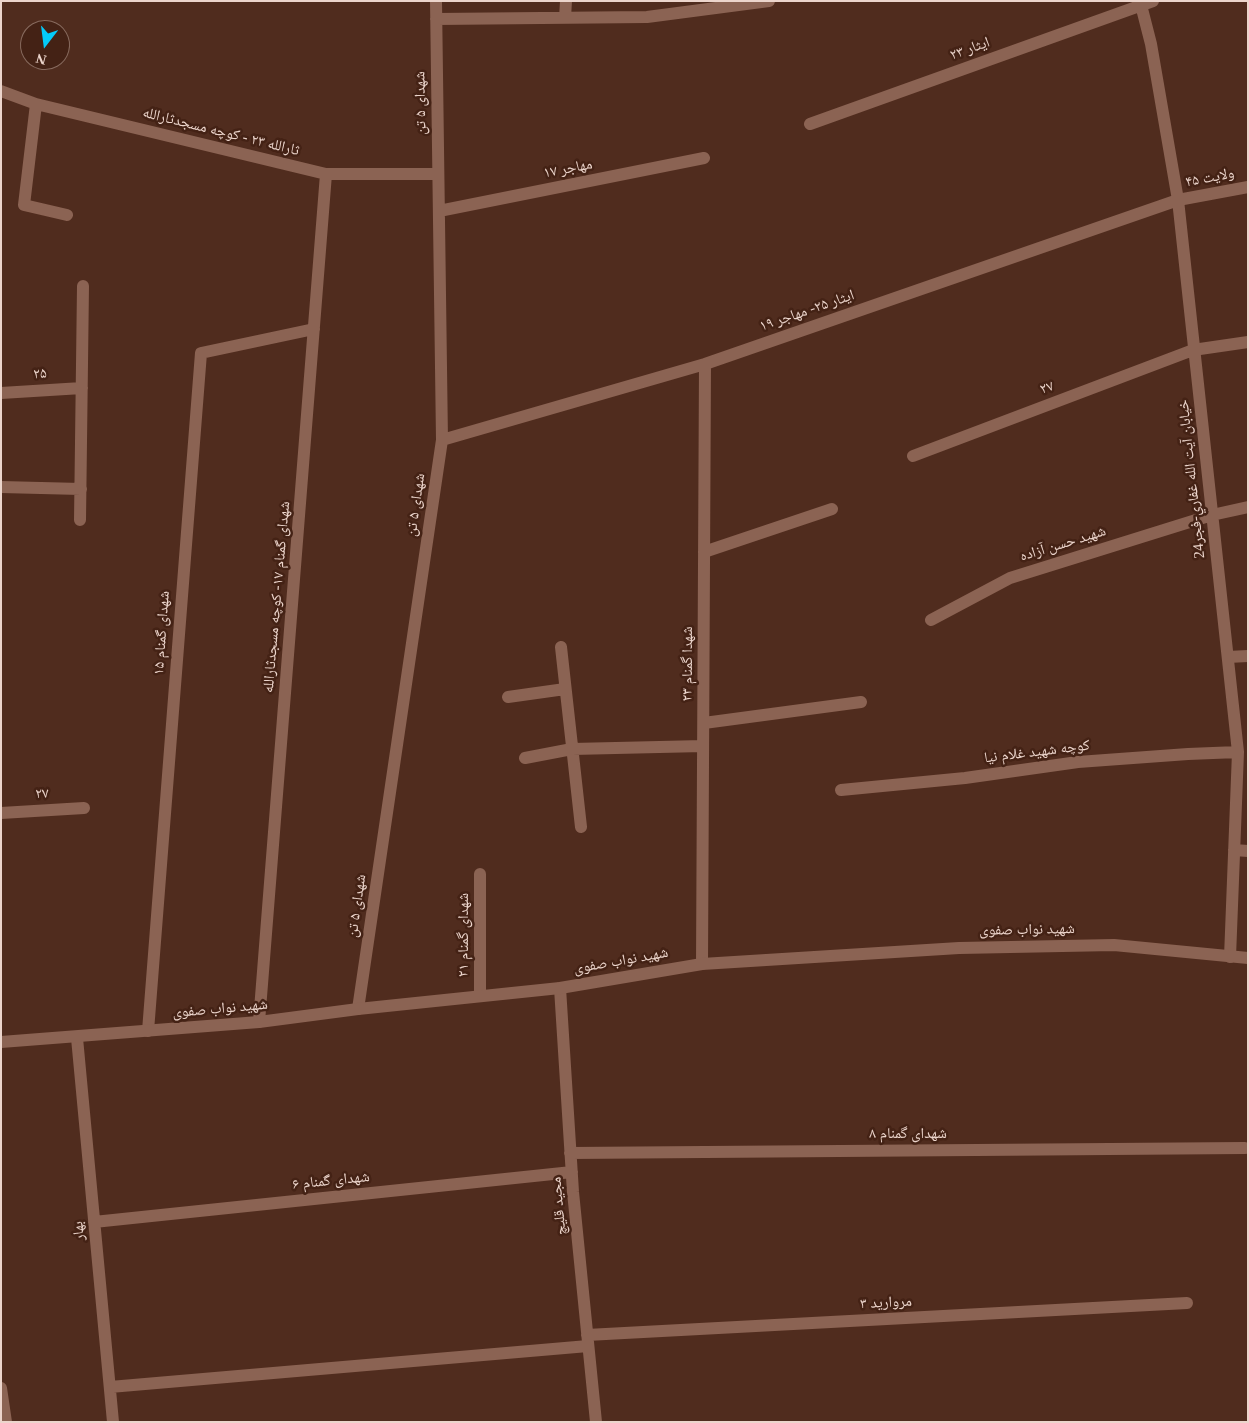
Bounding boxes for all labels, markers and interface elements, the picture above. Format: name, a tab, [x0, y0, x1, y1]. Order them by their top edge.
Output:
north arrow	[20, 20, 70, 70]
street label: ایثار ۲۳	[948, 34, 992, 64]
text: N	[34, 50, 48, 68]
street label: شهدای ۵ تن	[411, 71, 431, 135]
street label: ثارالله ۲۳ - كوچه مسجدثارالله	[141, 104, 301, 160]
street label: مهاجر ۱۷	[542, 155, 594, 183]
street label: ولایت ۴۵	[1184, 164, 1236, 192]
street label: ایثار ۲۵- مهاجر ۱۹	[757, 286, 857, 336]
street label: ۲۵	[33, 365, 47, 383]
street label: ۲۷	[1037, 377, 1057, 399]
street label: خيابان آيت الله غفاري-فجر24	[1175, 399, 1209, 559]
street label: شهدای ۵ تن	[403, 472, 429, 538]
street label: شهدای گمنام ۱۷- كوچه مسجدثارالله	[260, 500, 294, 694]
street label: شهید حسن آزاده	[1018, 522, 1108, 566]
street label: شهدای گمنام ۱۵	[150, 590, 174, 676]
street label: شهدا گمنام ۲۳	[679, 626, 697, 702]
street label: کوچه شهید غلام نیا	[983, 737, 1091, 767]
street label: ۲۷	[35, 785, 49, 803]
street label: شهدای ۵ تن	[344, 873, 370, 939]
street label: شهدای گمنام ۲۱	[455, 893, 473, 977]
street label: شهید نواب صفوی	[979, 920, 1075, 940]
street label: شهید نواب صفوی	[572, 944, 670, 978]
street label: شهید نواب صفوی	[172, 996, 268, 1022]
street label: شهدای گمنام ۸	[869, 1125, 947, 1143]
street label: شهدای گمنام ۶	[291, 1168, 371, 1194]
street label: مجید قلیچ	[547, 1176, 571, 1236]
street label: بهار	[69, 1221, 89, 1241]
street label: مروارید ۳	[860, 1293, 912, 1313]

